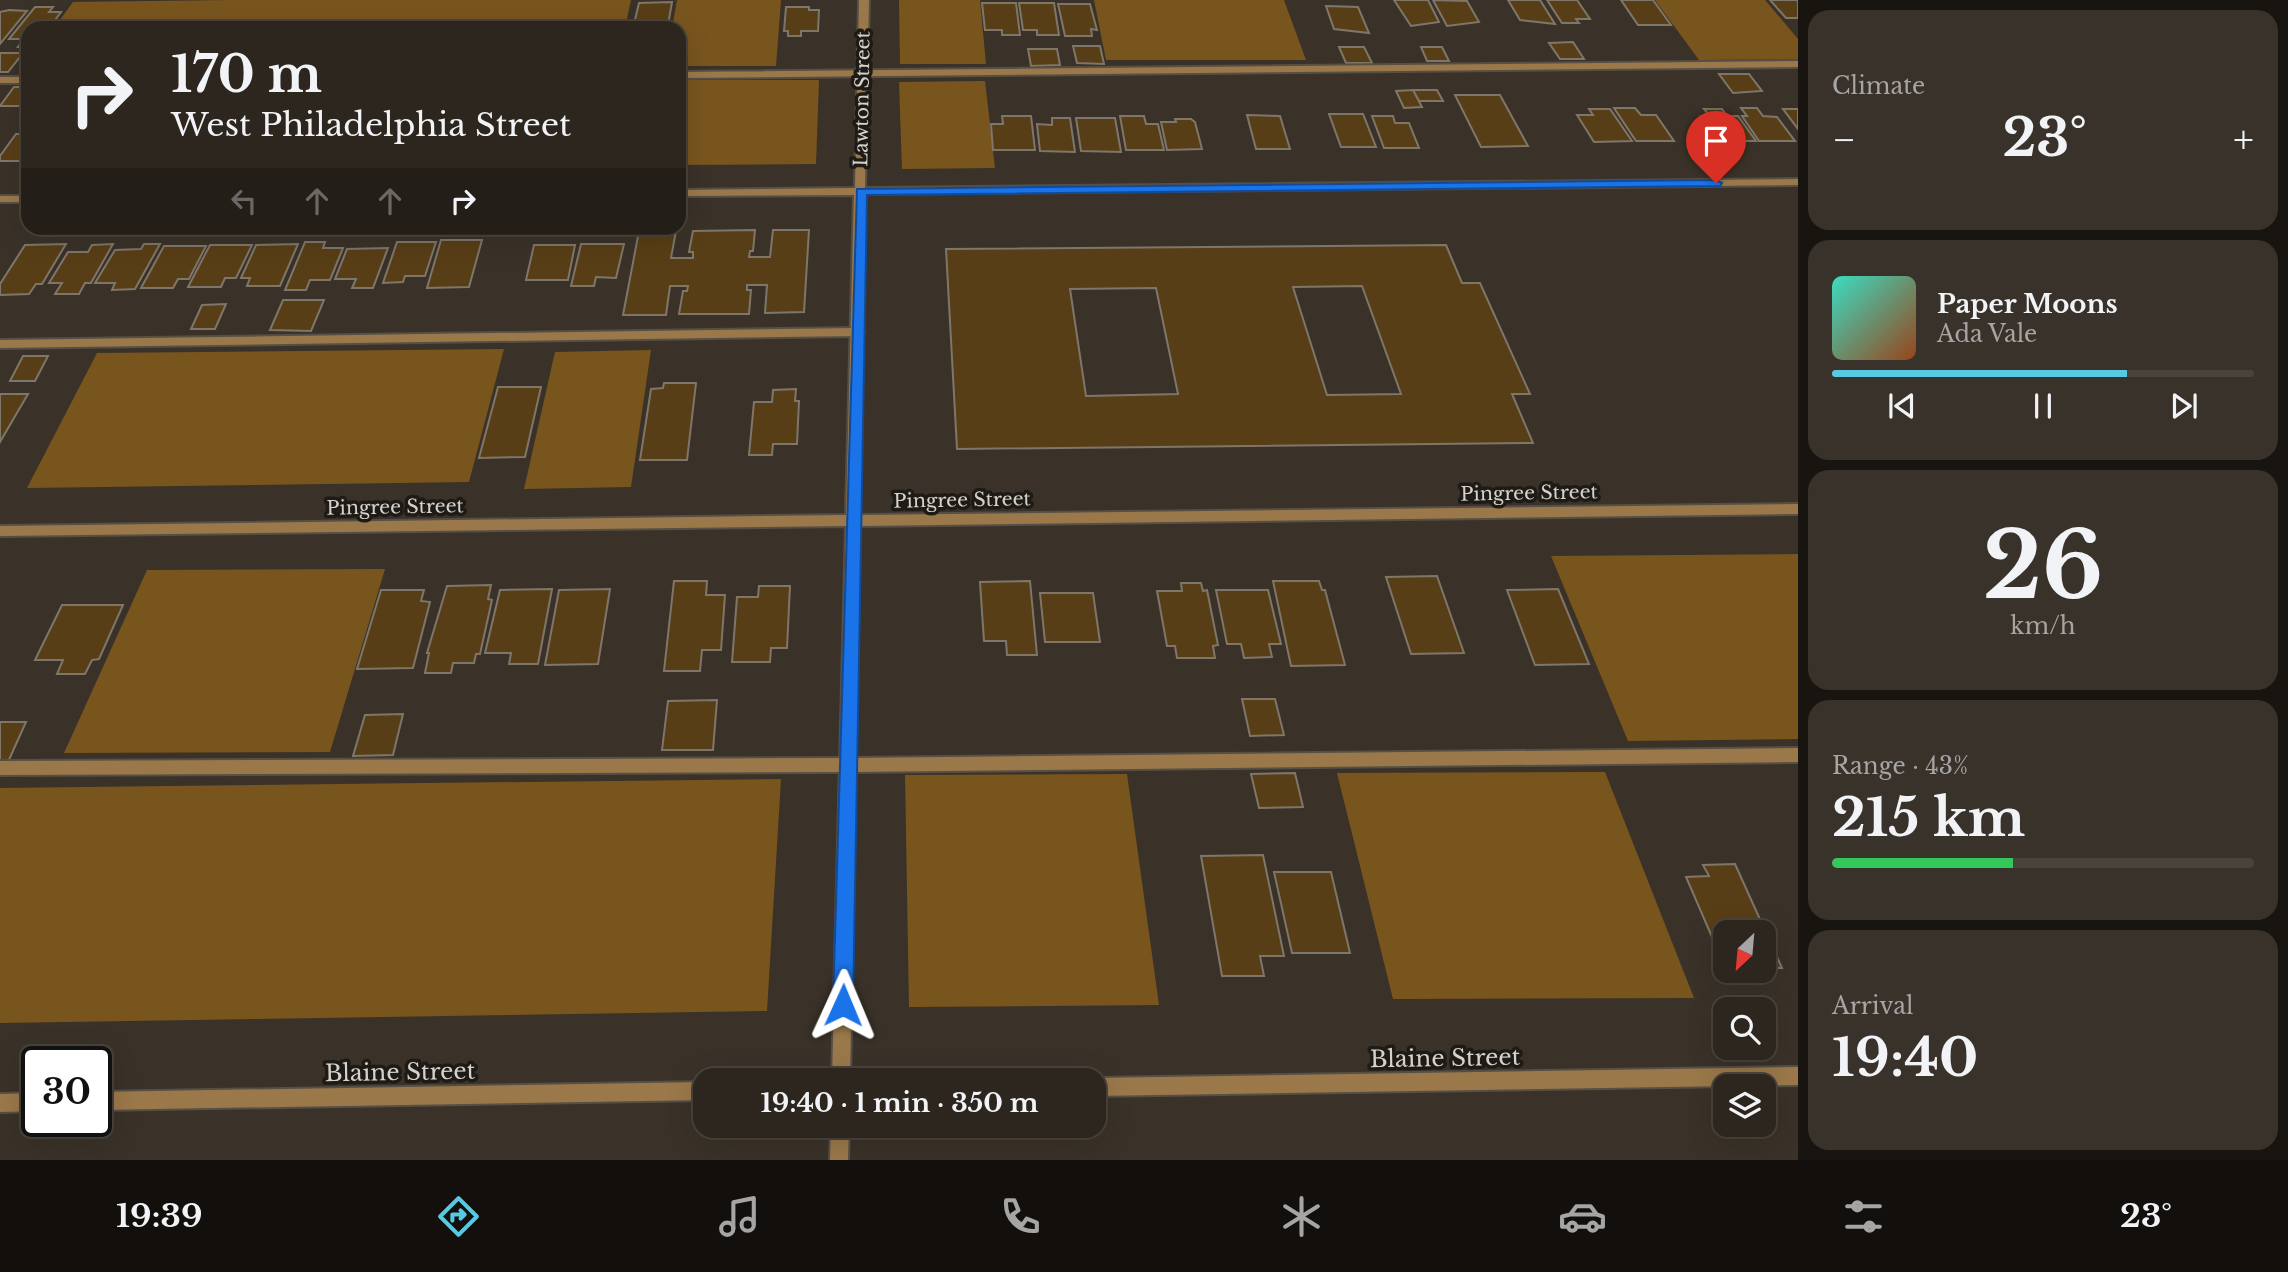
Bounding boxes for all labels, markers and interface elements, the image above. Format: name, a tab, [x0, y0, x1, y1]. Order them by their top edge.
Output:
street label: Lawton Street	[849, 30, 875, 167]
text: 170 m	[171, 44, 322, 105]
icon: right	[56, 49, 147, 140]
text: Climate	[1832, 72, 1925, 100]
text: West Philadelphia Street	[171, 105, 571, 145]
text: 23°	[2002, 106, 2087, 170]
pin	[1686, 111, 1746, 183]
text: −	[1832, 116, 1856, 163]
text: +	[2233, 116, 2254, 163]
icon: arrive	[1697, 122, 1735, 160]
icon: left	[225, 182, 263, 220]
icon: ahead	[298, 182, 336, 220]
icon: ahead	[371, 182, 409, 220]
icon: right	[444, 182, 482, 220]
text: Paper Moons	[1937, 288, 2118, 320]
text: Ada Vale	[1937, 320, 2037, 348]
icon: previous	[1883, 387, 1921, 425]
icon: pause	[2024, 387, 2062, 425]
icon: next	[2165, 387, 2203, 425]
street label: Pingree Street	[1460, 480, 1599, 506]
street label: Pingree Street	[893, 487, 1032, 513]
street label: Pingree Street	[326, 494, 465, 520]
text: 26	[1983, 510, 2103, 623]
text: km/h	[2010, 612, 2076, 640]
text: Range · 43%	[1832, 752, 1968, 780]
text: 215 km	[1832, 786, 2025, 850]
north arrow	[1713, 920, 1776, 984]
map controls	[1713, 920, 1776, 1137]
position arrow	[806, 968, 880, 1042]
text: Arrival	[1832, 992, 1913, 1020]
button: search	[1713, 997, 1776, 1060]
text: 19:40	[1832, 1026, 1978, 1090]
street label: Blaine Street	[1370, 1043, 1521, 1073]
speed limit sign: 30	[21, 1046, 112, 1137]
street label: Blaine Street	[325, 1057, 476, 1087]
button: layers	[1713, 1074, 1776, 1137]
text: 19:40 · 1 min · 350 m	[760, 1087, 1039, 1119]
icon: directions	[434, 1192, 483, 1241]
icon: music	[715, 1192, 764, 1241]
icon: phone	[996, 1192, 1045, 1241]
icon: climate	[1277, 1192, 1326, 1241]
icon: car	[1558, 1192, 1607, 1241]
icon: filters	[1839, 1192, 1888, 1241]
text: 19:39	[116, 1196, 203, 1236]
text: 23°	[2120, 1196, 2172, 1236]

